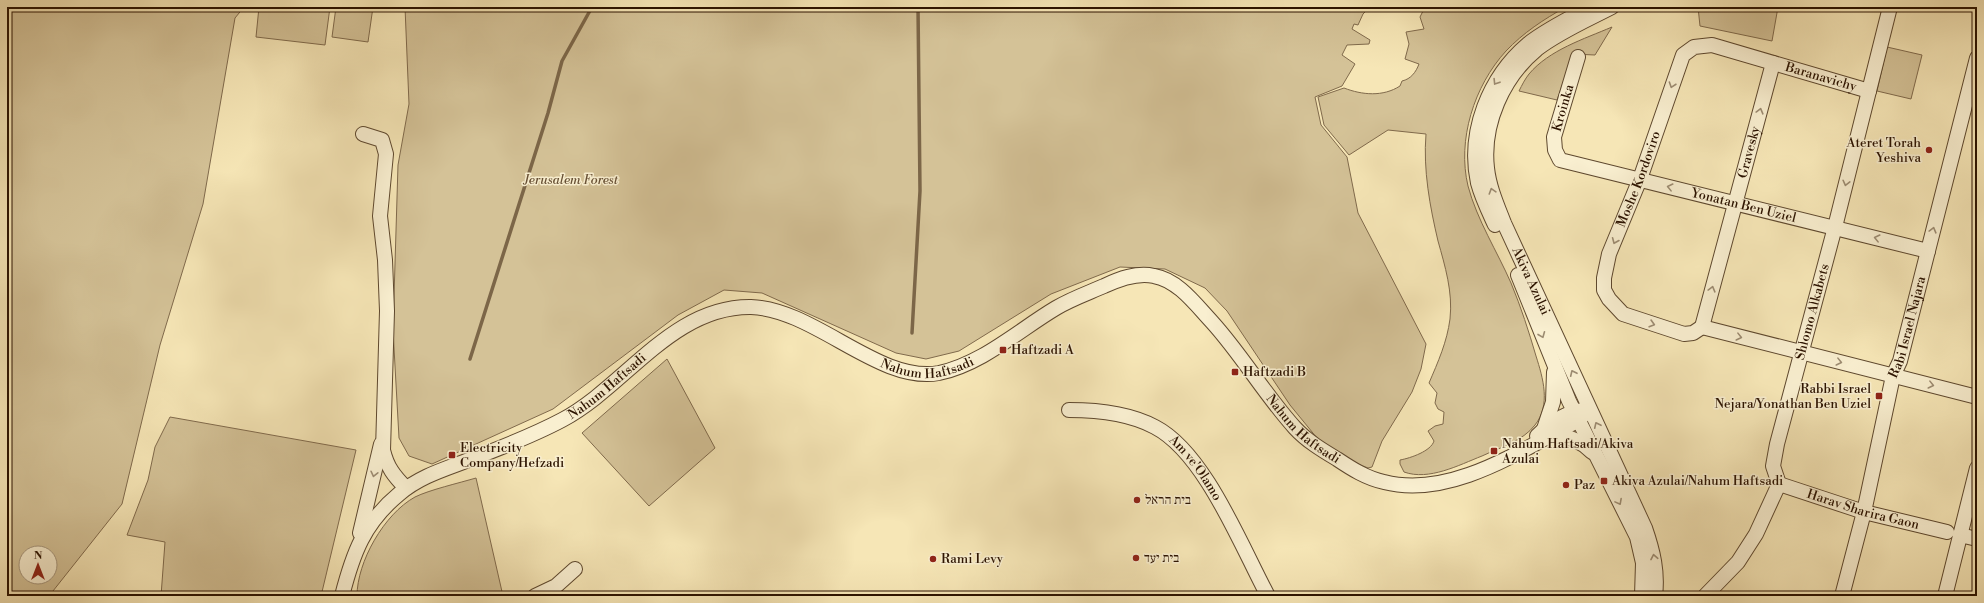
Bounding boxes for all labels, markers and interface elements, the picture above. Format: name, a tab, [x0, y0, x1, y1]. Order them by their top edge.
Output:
street label: Baranavichy	[1783, 59, 1859, 95]
one-way arrow	[1494, 78, 1501, 85]
one-way arrow	[1669, 81, 1677, 88]
street label: Kroinka	[1549, 82, 1577, 133]
one-way arrow	[1755, 108, 1763, 114]
street label: Gravesky	[1734, 124, 1764, 180]
street label: Moshe Kordoviro	[1613, 129, 1664, 230]
place label: Ateret Torah Yeshiva	[1845, 135, 1921, 166]
marker: Ateret Torah Yeshiva	[1924, 145, 1934, 155]
park label: Jerusalem Forest	[522, 172, 619, 188]
one-way arrow	[1842, 180, 1850, 187]
one-way arrow	[1667, 183, 1673, 191]
street label: Yonatan Ben Uziel	[1689, 185, 1798, 226]
one-way arrow	[1488, 187, 1497, 194]
one-way arrow	[1929, 227, 1937, 234]
one-way arrow	[1873, 234, 1880, 242]
one-way arrow	[1611, 238, 1619, 245]
street label: Akiva Azulai	[1508, 244, 1553, 318]
street label: Shlomo Alkabets	[1792, 262, 1833, 362]
street label: Rabi Israel Najara	[1885, 274, 1929, 381]
one-way arrow	[1707, 286, 1716, 293]
one-way arrow	[1648, 319, 1655, 328]
one-way arrow	[1538, 331, 1546, 338]
one-way arrow	[1736, 332, 1743, 340]
place label: Haftzadi A	[1011, 342, 1075, 358]
marker: Haftzadi A	[998, 345, 1008, 355]
street label: Nahum Haftsadi	[565, 350, 649, 423]
street label: Nahum Haftsadi	[878, 354, 977, 382]
one-way arrow	[1835, 357, 1842, 366]
place label: Haftzadi B	[1243, 364, 1306, 380]
marker: Haftzadi B	[1230, 367, 1240, 377]
one-way arrow	[1570, 370, 1578, 378]
place label: Rabbi Israel Nejara/Yonathan Ben Uziel	[1714, 381, 1871, 412]
one-way arrow	[1928, 381, 1934, 389]
street label: Nahum Haftsadi	[1263, 391, 1343, 467]
marker: Rabbi Israel Nejara/Yonathan Ben Uziel	[1874, 391, 1884, 401]
one-way arrow	[1594, 422, 1602, 430]
street label: Am ve'Olamo	[1165, 431, 1225, 503]
place label: Nahum Haftsadi/Akiva Azulai	[1501, 436, 1634, 467]
place label: Electricity Company/Hefzadi	[460, 440, 564, 471]
marker: Nahum Haftsadi/Akiva Azulai	[1489, 446, 1499, 456]
marker: Electricity Company/Hefzadi	[447, 450, 457, 460]
one-way arrow	[370, 471, 378, 477]
place label: Akiva Azulai/Nahum Haftsadi	[1611, 473, 1783, 489]
marker: Akiva Azulai/Nahum Haftsadi	[1599, 476, 1609, 486]
place label: Paz	[1574, 477, 1595, 493]
marker: Paz	[1561, 480, 1571, 490]
street label: Harav Sharira Gaon	[1805, 486, 1921, 533]
place label: בית הראל	[1145, 492, 1191, 508]
marker: בית הראל	[1132, 495, 1142, 505]
one-way arrow	[1614, 498, 1622, 505]
north arrow	[18, 545, 58, 585]
text: N	[34, 549, 43, 563]
place label: בית יעד	[1144, 550, 1179, 566]
place label: Rami Levy	[941, 551, 1004, 567]
marker: בית יעד	[1131, 553, 1141, 563]
marker: Rami Levy	[928, 554, 938, 564]
one-way arrow	[1650, 554, 1658, 560]

